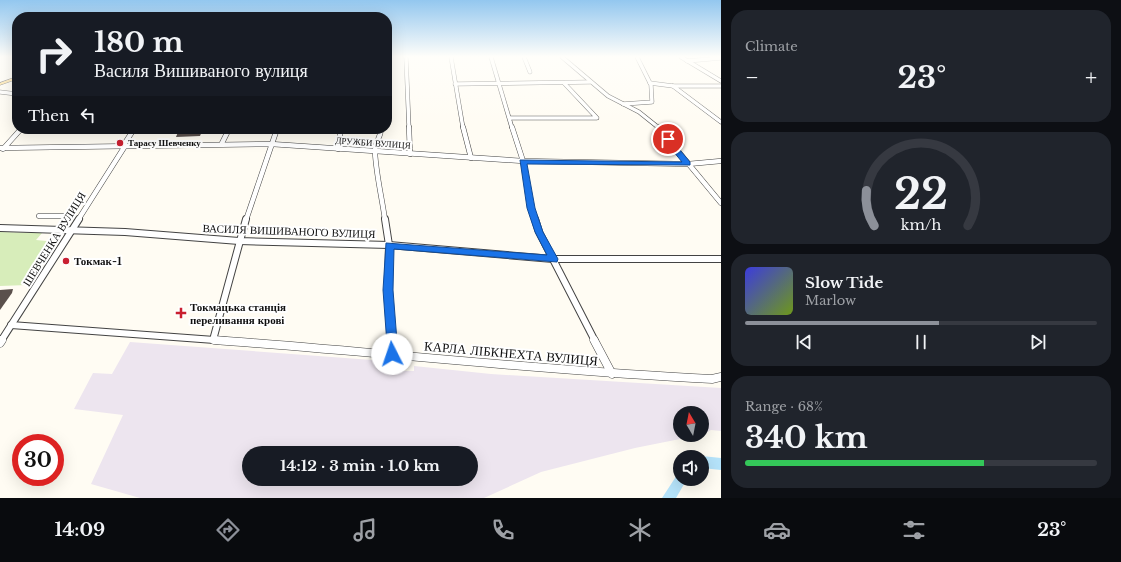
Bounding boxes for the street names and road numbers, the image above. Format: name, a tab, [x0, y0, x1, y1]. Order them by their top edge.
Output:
street label: ДРУЖБИ ВУЛИЦЯ	[335, 134, 411, 151]
street label: ШЕВЧЕНКА ВУЛИЦЯ	[19, 189, 89, 289]
street label: ВАСИЛЯ ВИШИВАНОГО ВУЛИЦЯ	[202, 221, 376, 241]
street label: КАРЛА ЛІБКНЕХТА ВУЛИЦЯ	[423, 337, 599, 370]

